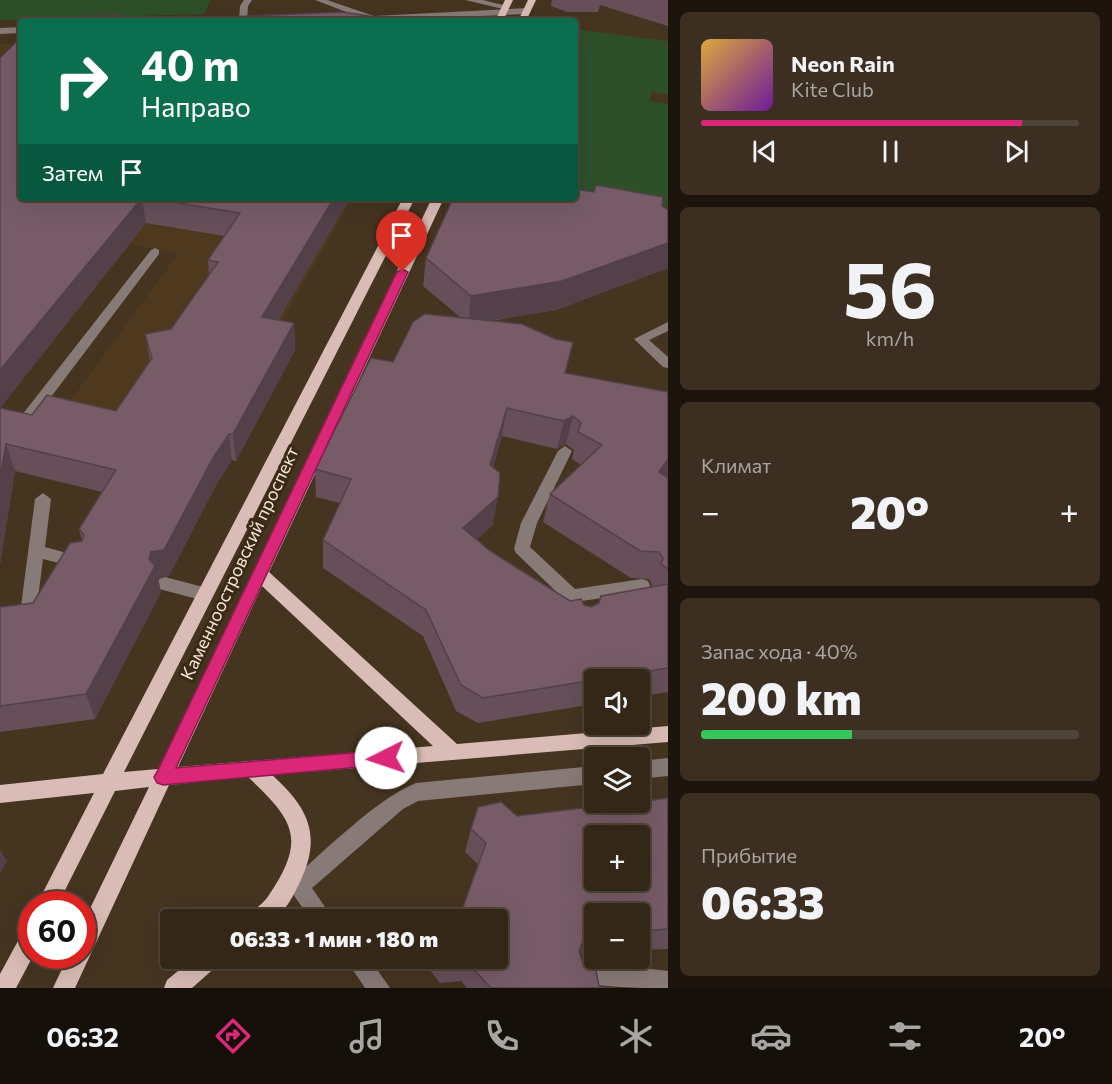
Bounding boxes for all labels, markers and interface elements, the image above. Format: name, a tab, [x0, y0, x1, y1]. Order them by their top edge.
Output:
text: 40 m	[141, 38, 239, 90]
icon: right	[42, 42, 120, 120]
text: Neon Rain	[791, 50, 895, 77]
text: Kite Club	[791, 77, 874, 101]
text: Направо	[141, 90, 251, 123]
icon: previous	[748, 135, 781, 168]
icon: pause	[874, 135, 907, 168]
icon: next	[1000, 135, 1033, 168]
icon: arrive	[115, 156, 148, 189]
text: Затем	[42, 159, 103, 186]
pin	[376, 210, 427, 272]
icon: arrive	[385, 219, 418, 252]
text: 56	[843, 239, 937, 334]
text: km/h	[866, 326, 914, 350]
street label: Каменноостровский проспект	[175, 442, 303, 683]
text: Климат	[701, 453, 771, 477]
text: 20°	[850, 483, 929, 538]
text: −	[701, 490, 720, 531]
text: +	[1060, 490, 1079, 531]
text: Запас хода · 40%	[701, 639, 857, 663]
map controls	[584, 669, 650, 969]
button: sound	[584, 669, 650, 735]
text: 200 km	[701, 669, 862, 724]
position arrow	[354, 726, 418, 790]
button: layers	[584, 747, 650, 813]
button: +	[584, 825, 650, 891]
text: Прибытие	[701, 843, 797, 867]
text: 06:33	[701, 873, 825, 928]
speed limit sign: 60	[18, 891, 96, 969]
button: −	[584, 903, 650, 969]
text: 06:33 · 1 мин · 180 m	[230, 925, 438, 952]
icon: directions	[212, 1015, 254, 1057]
icon: music	[346, 1015, 388, 1057]
icon: phone	[481, 1015, 523, 1057]
icon: climate	[615, 1015, 657, 1057]
icon: car	[750, 1015, 792, 1057]
icon: filters	[884, 1015, 926, 1057]
text: 06:32	[46, 1020, 119, 1053]
text: 20°	[1019, 1020, 1066, 1053]

